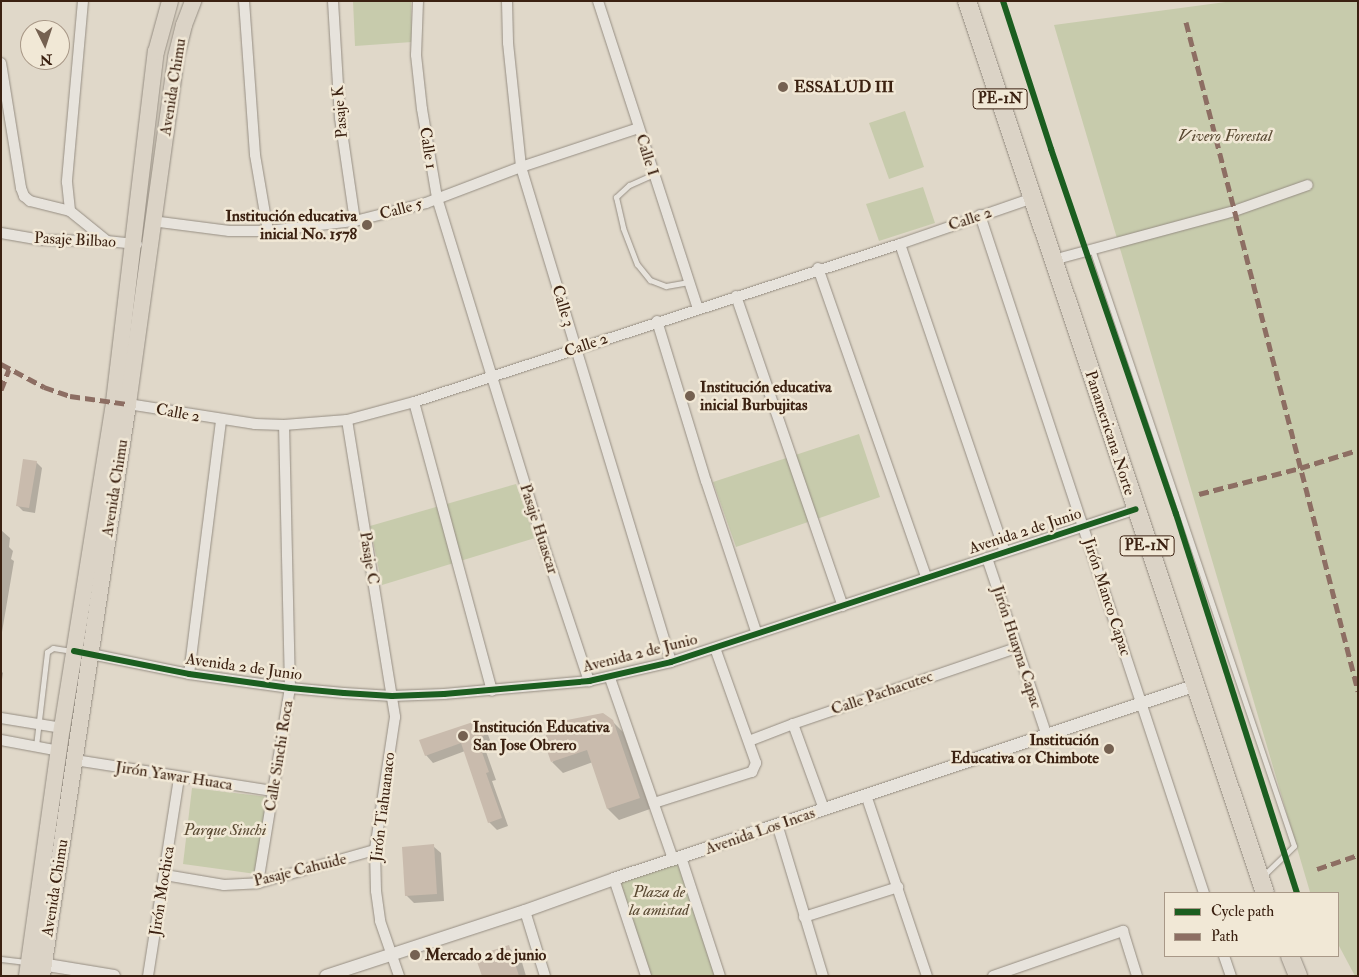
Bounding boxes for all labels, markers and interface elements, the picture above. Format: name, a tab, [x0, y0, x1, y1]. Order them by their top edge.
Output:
north arrow	[20, 20, 70, 70]
street label: Avenida Chimu	[156, 37, 190, 137]
text: N	[39, 51, 53, 68]
place label: ESSALUD III	[794, 77, 894, 97]
marker: ESSALUD III	[776, 80, 790, 94]
street label: Pasaje K	[328, 85, 352, 139]
road number: PE-1N	[972, 86, 1028, 112]
street label: Calle 1	[415, 126, 441, 170]
park label: Vivero Forestal	[1178, 126, 1272, 146]
street label: Calle I	[631, 132, 663, 178]
street label: Calle 5	[378, 194, 424, 224]
street label: Calle 2	[946, 203, 994, 235]
place label: Institución educativa inicial No. 1578	[225, 206, 357, 244]
marker: Institución educativa inicial No. 1578	[361, 219, 373, 231]
street label: Pasaje Bilbao	[33, 228, 117, 252]
street label: Calle 3	[548, 283, 578, 329]
street label: Calle 2	[562, 329, 610, 361]
street label: Panamericana Norte	[1081, 368, 1139, 498]
place label: Institución educativa inicial Burbujitas	[700, 377, 832, 415]
marker: Institución educativa inicial Burbujitas	[684, 390, 696, 402]
street label: Calle 2	[154, 400, 202, 426]
street label: Avenida Chimu	[98, 438, 132, 538]
street label: Pasaje Huascar	[515, 481, 563, 577]
street label: Avenida 2 de Junio	[966, 504, 1084, 558]
street label: Pasaje C	[355, 530, 383, 586]
road number: PE-1N	[1120, 534, 1174, 558]
street label: Jirón Manco Capac	[1079, 536, 1135, 658]
street label: Jirón Huayna Capac	[988, 583, 1046, 711]
street label: Avenida 2 de Junio	[581, 629, 699, 677]
street label: Avenida 2 de Junio	[185, 649, 303, 685]
street label: Calle Pachacutec	[829, 667, 935, 719]
street label: Calle Sinchi Roca	[261, 699, 297, 813]
place label: Institución Educativa San Jose Obrero	[473, 717, 609, 755]
marker: Institución Educativa San Jose Obrero	[457, 730, 469, 742]
place label: Institución Educativa 01 Chimbote	[951, 730, 1099, 768]
marker: Institución Educativa 01 Chimbote	[1103, 743, 1115, 755]
street label: Jirón Tiahuanaco	[367, 751, 399, 863]
street label: Jirón Yawar Huaca	[114, 757, 234, 795]
street label: Avenida Los Incas	[703, 803, 817, 859]
park label: Parque Sinchi	[184, 820, 266, 840]
street label: Avenida Chimu	[38, 838, 72, 938]
street label: Jirón Mochica	[145, 845, 179, 937]
street label: Pasaje Cahuide	[252, 849, 348, 891]
park label: Plaza de la amistad	[629, 882, 689, 920]
legend	[1164, 892, 1339, 957]
text: Cycle path	[1211, 902, 1274, 921]
text: Path	[1211, 927, 1238, 946]
place label: Mercado 2 de junio	[425, 945, 546, 965]
marker: Mercado 2 de junio	[409, 949, 421, 961]

